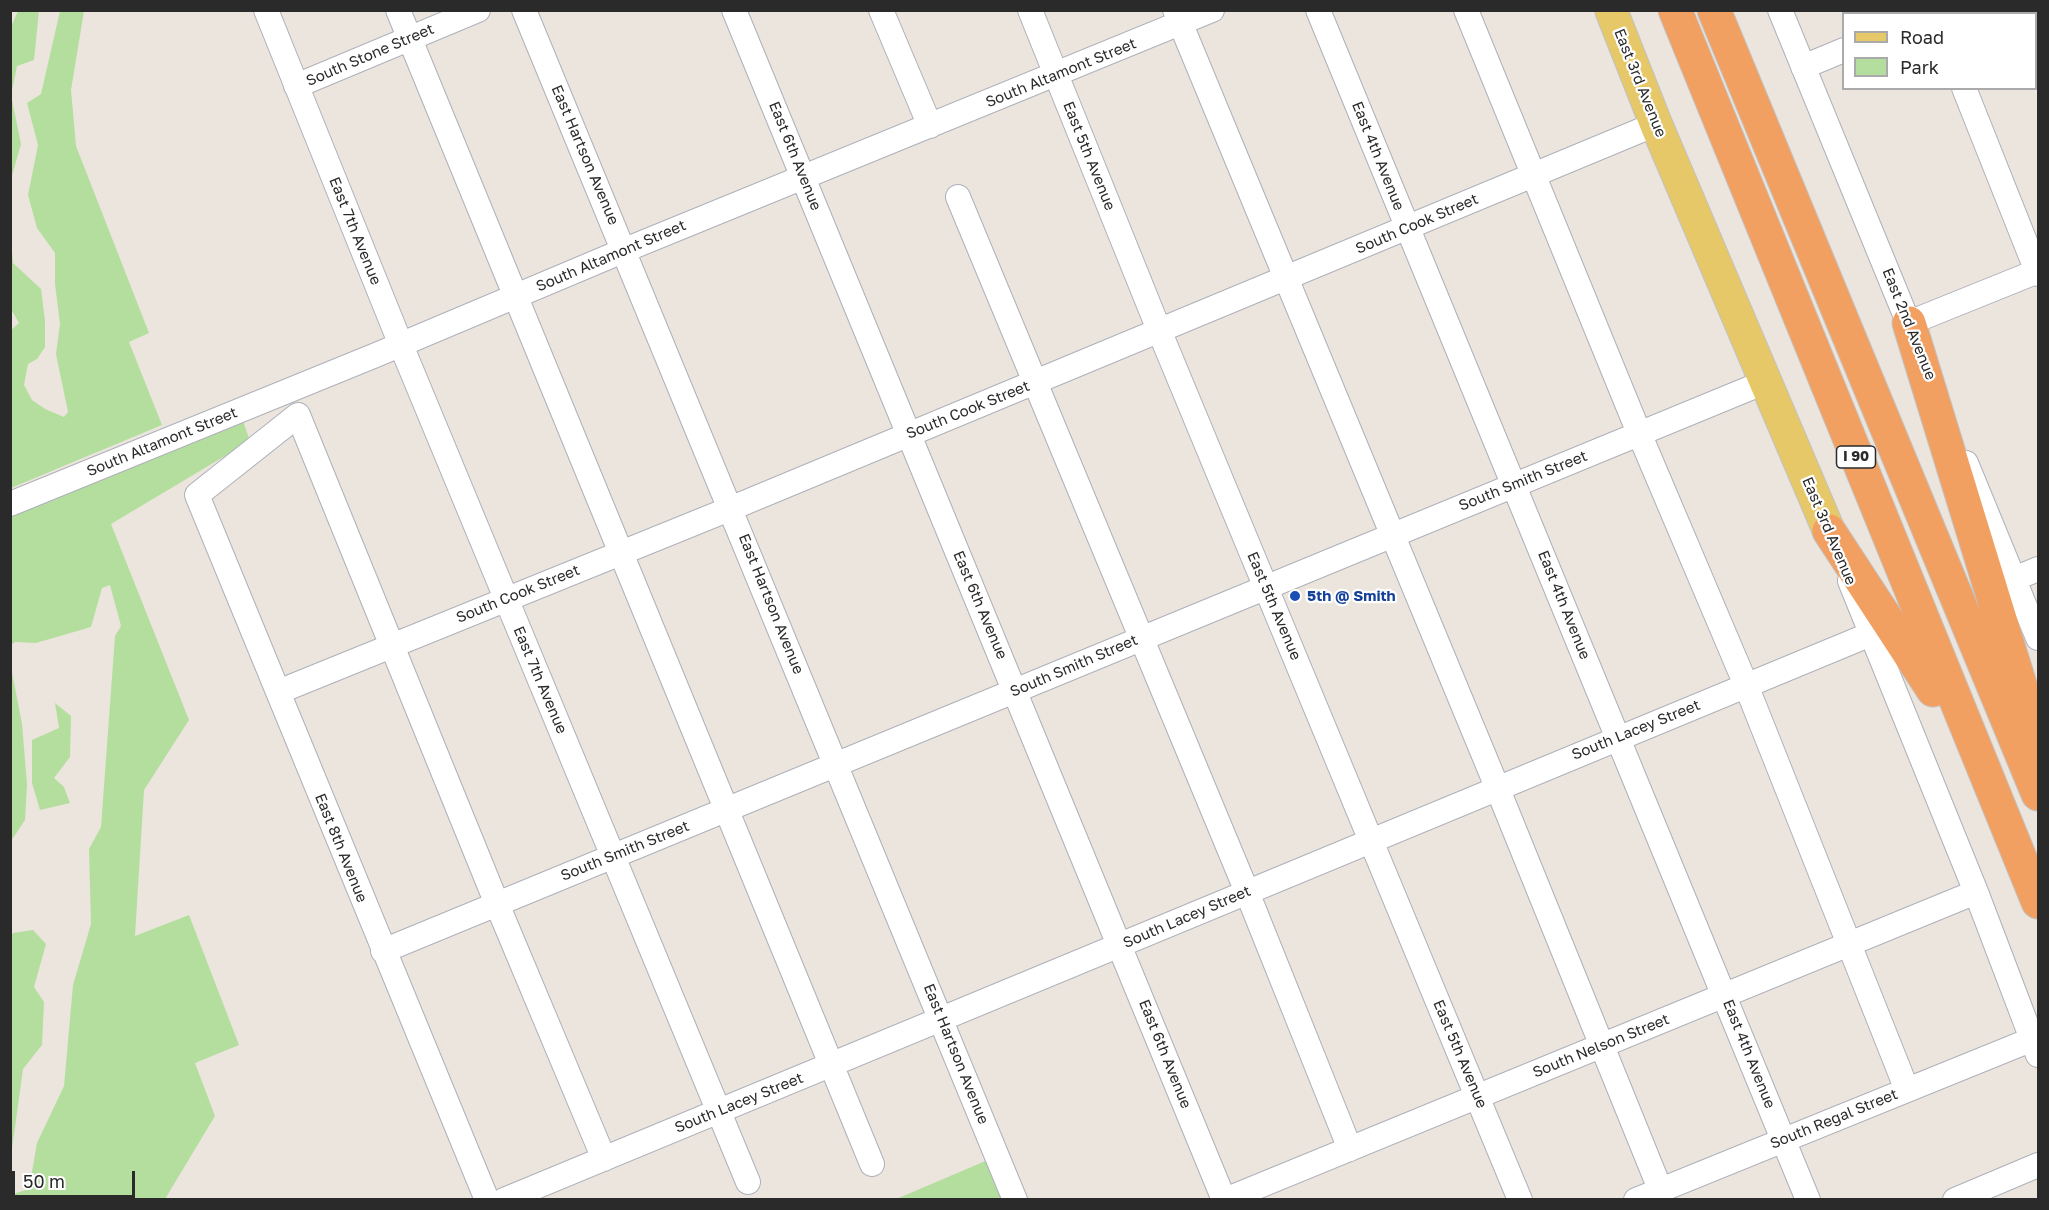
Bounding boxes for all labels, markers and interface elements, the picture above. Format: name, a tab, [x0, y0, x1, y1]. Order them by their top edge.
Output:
legend	[1842, 12, 2037, 90]
street label: South Stone Street	[303, 20, 437, 90]
street label: East 3rd Avenue	[1610, 26, 1670, 140]
text: Road	[1900, 26, 1944, 48]
street label: South Altamont Street	[983, 35, 1139, 111]
text: Park	[1900, 56, 1939, 78]
street label: East Hartson Avenue	[547, 82, 623, 228]
street label: East 6th Avenue	[765, 99, 825, 213]
street label: East 5th Avenue	[1059, 99, 1119, 213]
street label: East 4th Avenue	[1348, 99, 1408, 213]
street label: East 7th Avenue	[325, 174, 385, 288]
street label: South Cook Street	[1353, 190, 1481, 258]
street label: South Altamont Street	[533, 216, 689, 296]
street label: East 2nd Avenue	[1878, 265, 1940, 383]
street label: South Cook Street	[904, 377, 1032, 443]
street label: South Altamont Street	[84, 404, 240, 480]
road number: I 90	[1836, 446, 1876, 468]
street label: South Smith Street	[1456, 447, 1590, 515]
street label: East 3rd Avenue	[1798, 474, 1860, 588]
street label: East Hartson Avenue	[735, 531, 807, 677]
street label: East 6th Avenue	[949, 548, 1011, 662]
street label: East 4th Avenue	[1534, 548, 1594, 662]
street label: East 5th Avenue	[1243, 549, 1305, 663]
street label: South Cook Street	[454, 561, 582, 627]
place label: 5th @ Smith	[1307, 587, 1396, 605]
marker: 5th @ Smith	[1288, 589, 1302, 603]
street label: East 7th Avenue	[509, 624, 571, 736]
street label: South Smith Street	[1007, 631, 1141, 701]
street label: South Lacey Street	[1569, 696, 1703, 764]
street label: East 8th Avenue	[311, 791, 371, 905]
street label: South Smith Street	[558, 817, 692, 885]
street label: South Lacey Street	[1120, 882, 1254, 952]
street label: East Hartson Avenue	[920, 981, 992, 1127]
street label: East 6th Avenue	[1135, 997, 1195, 1111]
street label: East 5th Avenue	[1429, 997, 1491, 1111]
street label: East 4th Avenue	[1719, 997, 1779, 1111]
street label: South Nelson Street	[1530, 1010, 1672, 1082]
street label: South Lacey Street	[672, 1069, 806, 1137]
street label: South Regal Street	[1768, 1085, 1900, 1153]
scale bar	[15, 1159, 138, 1197]
text: 50 m	[23, 1170, 65, 1192]

